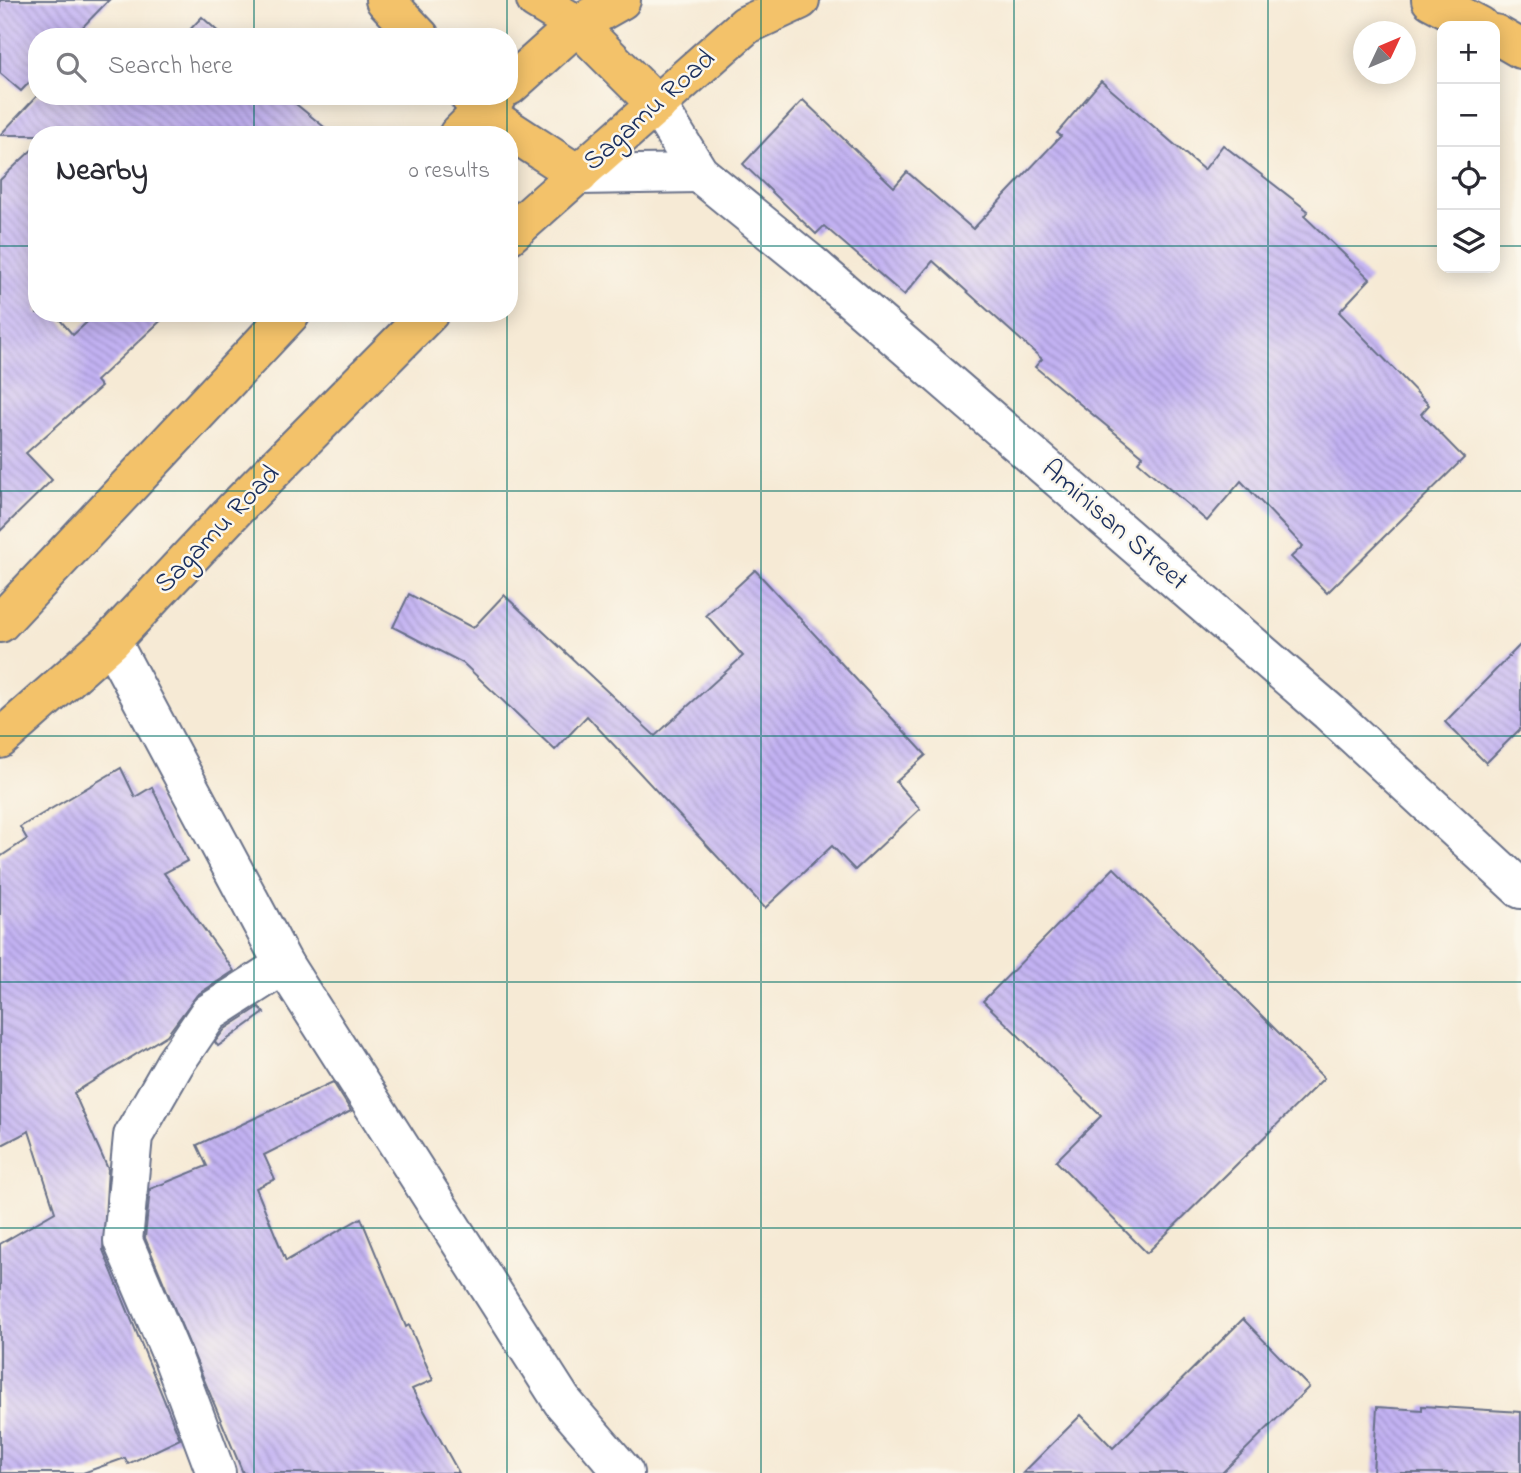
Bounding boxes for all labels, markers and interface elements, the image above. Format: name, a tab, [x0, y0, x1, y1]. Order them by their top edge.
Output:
north arrow	[1353, 21, 1416, 84]
map controls	[1437, 21, 1500, 273]
button: +	[1437, 21, 1500, 84]
search box	[28, 28, 518, 105]
street label: Sagamu Road	[574, 40, 726, 182]
icon: search	[52, 48, 90, 86]
text: Search here	[108, 48, 233, 86]
button: −	[1437, 84, 1500, 147]
button: locate	[1437, 147, 1500, 210]
text: Nearby	[56, 150, 148, 194]
text: 0 results	[409, 155, 490, 188]
button: layers	[1437, 210, 1500, 273]
street label: Aminisan Street	[1031, 450, 1197, 602]
street label: Sagamu Road	[145, 456, 291, 604]

